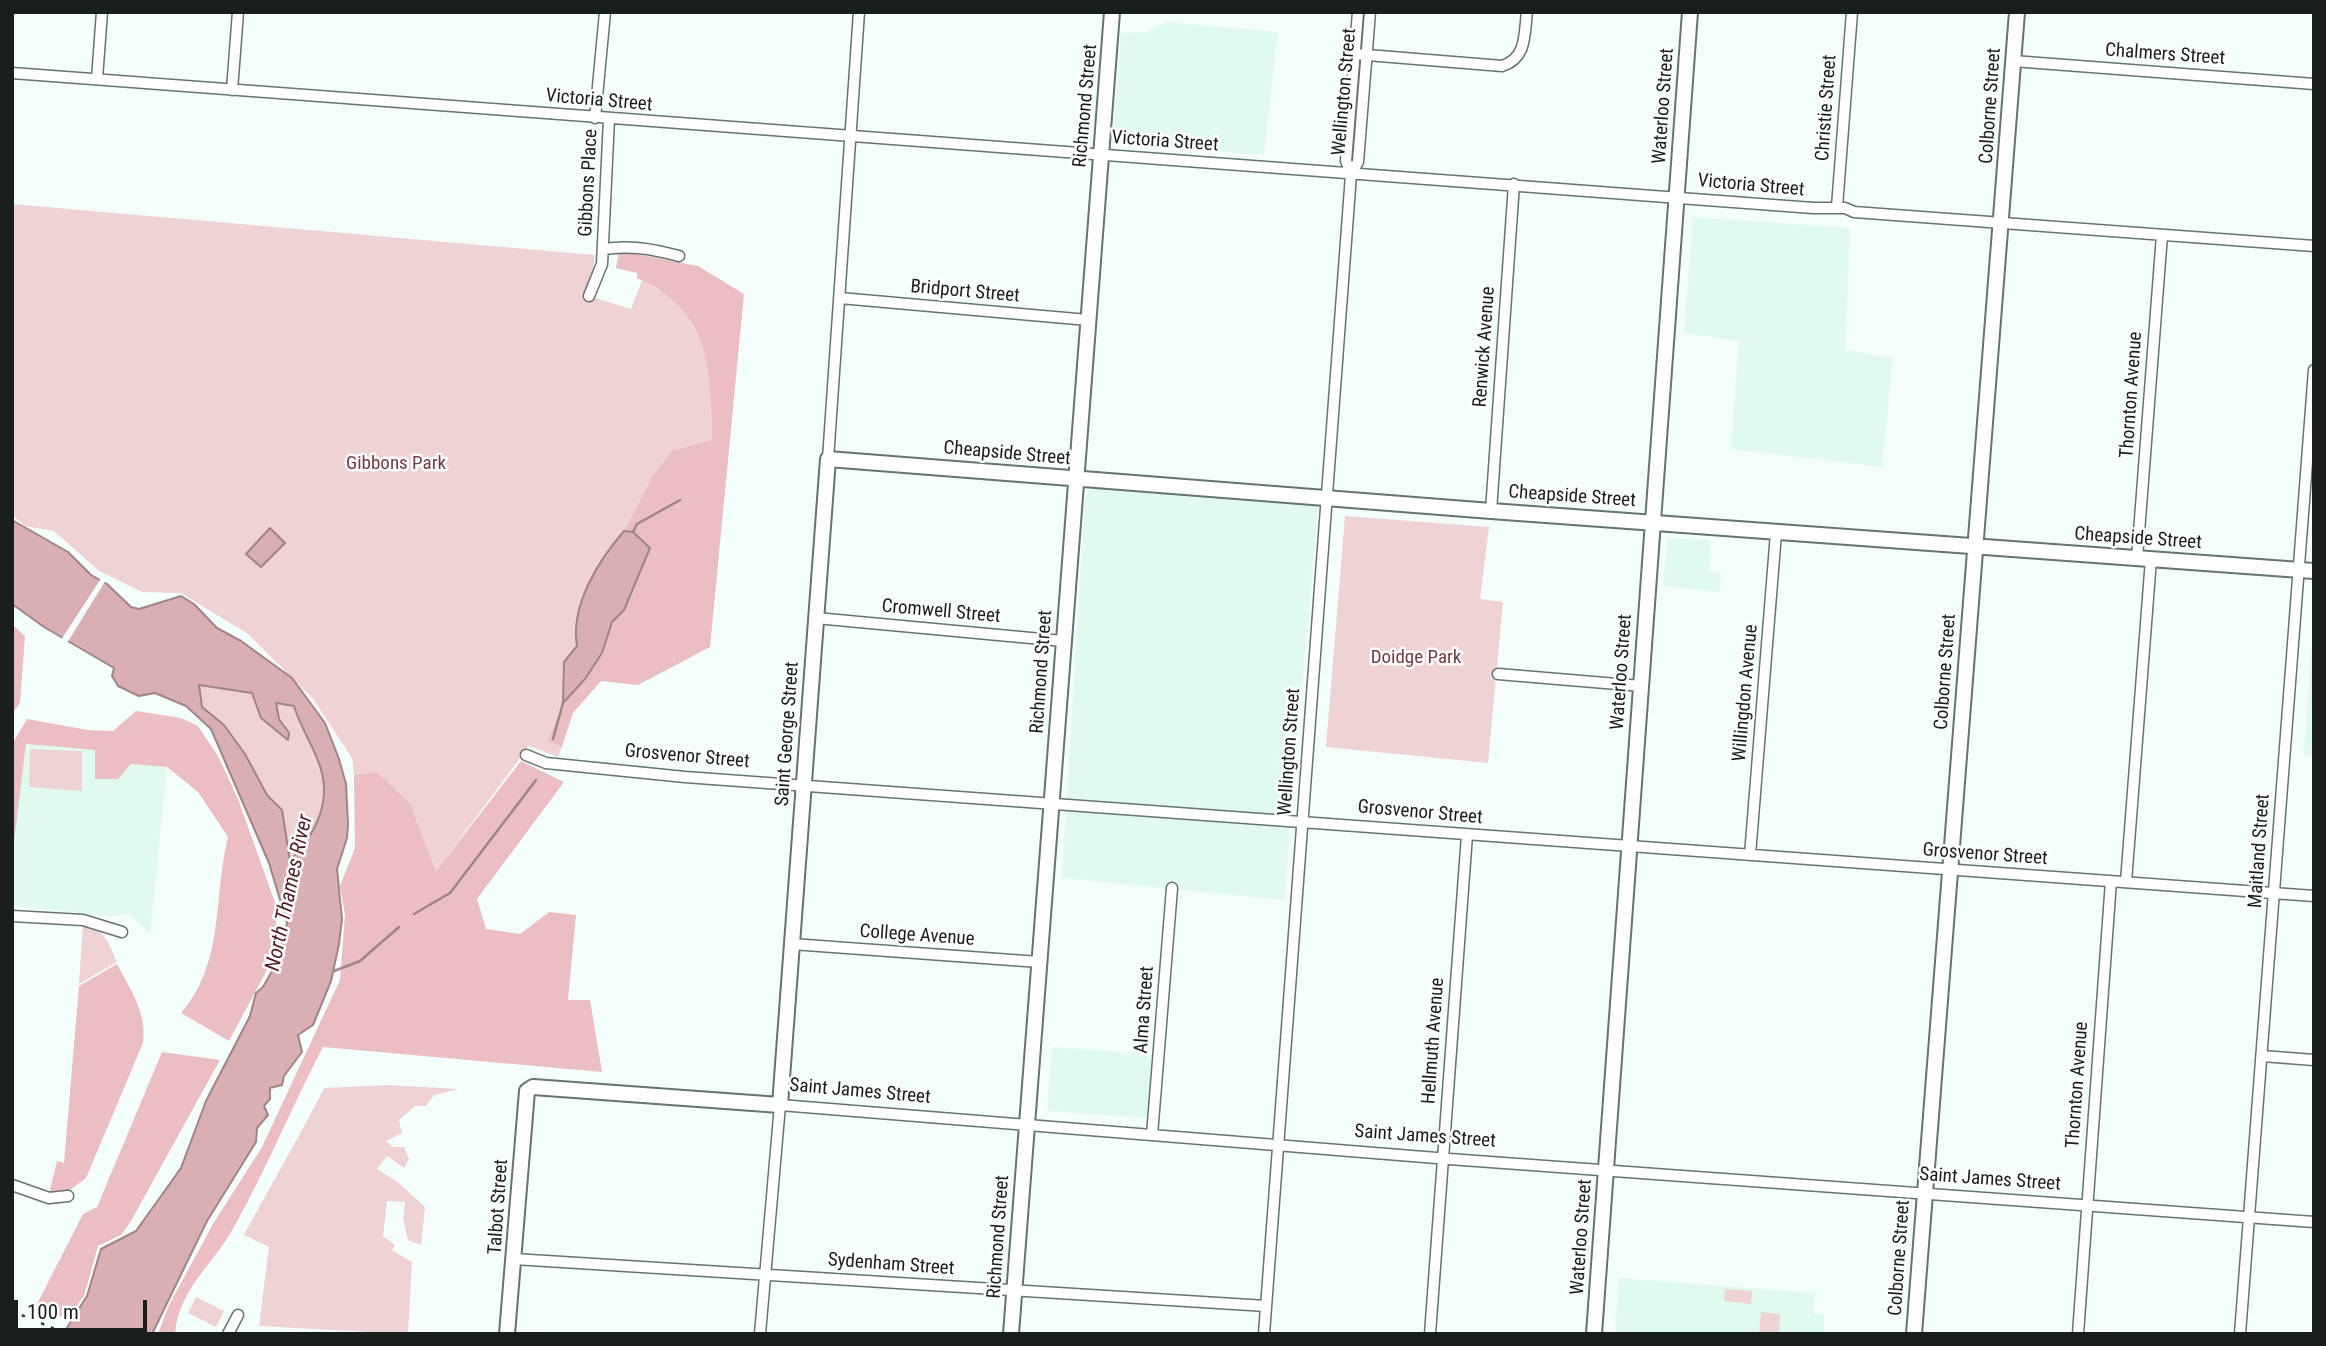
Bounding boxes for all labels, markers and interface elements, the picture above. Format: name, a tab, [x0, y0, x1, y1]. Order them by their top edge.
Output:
street label: Wellington Street	[1328, 27, 1362, 157]
street label: Chalmers Street	[2104, 39, 2226, 71]
street label: Richmond Street	[1069, 43, 1103, 169]
street label: Waterloo Street	[1649, 47, 1679, 165]
street label: Colborne Street	[1976, 47, 2006, 165]
street label: Christie Street	[1812, 54, 1842, 162]
street label: Victoria Street	[545, 85, 653, 117]
street label: Victoria Street	[1111, 127, 1219, 157]
street label: Gibbons Place	[575, 129, 603, 237]
street label: Victoria Street	[1697, 170, 1805, 202]
street label: Bridport Street	[909, 276, 1021, 308]
street label: Renwick Avenue	[1469, 286, 1501, 408]
street label: Thornton Avenue	[2116, 331, 2148, 459]
street label: Cheapside Street	[942, 437, 1072, 471]
park label: Gibbons Park	[346, 453, 446, 475]
street label: Cheapside Street	[1508, 481, 1636, 513]
street label: Cheapside Street	[2074, 523, 2202, 555]
street label: Cromwell Street	[881, 595, 1001, 629]
street label: Richmond Street	[1026, 609, 1058, 735]
street label: Waterloo Street	[1607, 613, 1637, 731]
street label: Colborne Street	[1931, 613, 1961, 731]
street label: Willingdon Avenue	[1729, 623, 1763, 763]
park label: Doidge Park	[1371, 647, 1461, 669]
street label: Saint George Street	[772, 661, 804, 807]
street label: Wellington Street	[1274, 687, 1306, 817]
street label: Grosvenor Street	[624, 740, 750, 774]
street label: Maitland Street	[2245, 793, 2275, 909]
street label: Grosvenor Street	[1357, 796, 1483, 830]
water label: North Thames River	[261, 813, 319, 973]
street label: Grosvenor Street	[1922, 839, 2048, 871]
street label: College Avenue	[859, 921, 975, 951]
street label: Alma Street	[1131, 966, 1159, 1054]
street label: Hellmuth Avenue	[1418, 977, 1450, 1105]
street label: Thornton Avenue	[2062, 1021, 2094, 1149]
street label: Saint James Street	[789, 1074, 931, 1110]
street label: Saint James Street	[1354, 1121, 1496, 1153]
street label: Talbot Street	[484, 1158, 514, 1256]
street label: Saint James Street	[1919, 1164, 2061, 1196]
street label: Richmond Street	[983, 1174, 1015, 1300]
street label: Waterloo Street	[1567, 1178, 1597, 1296]
street label: Colborne Street	[1885, 1199, 1915, 1317]
street label: Sydenham Street	[827, 1249, 955, 1281]
scale bar	[18, 1286, 150, 1330]
text: 100 m	[27, 1300, 79, 1324]

